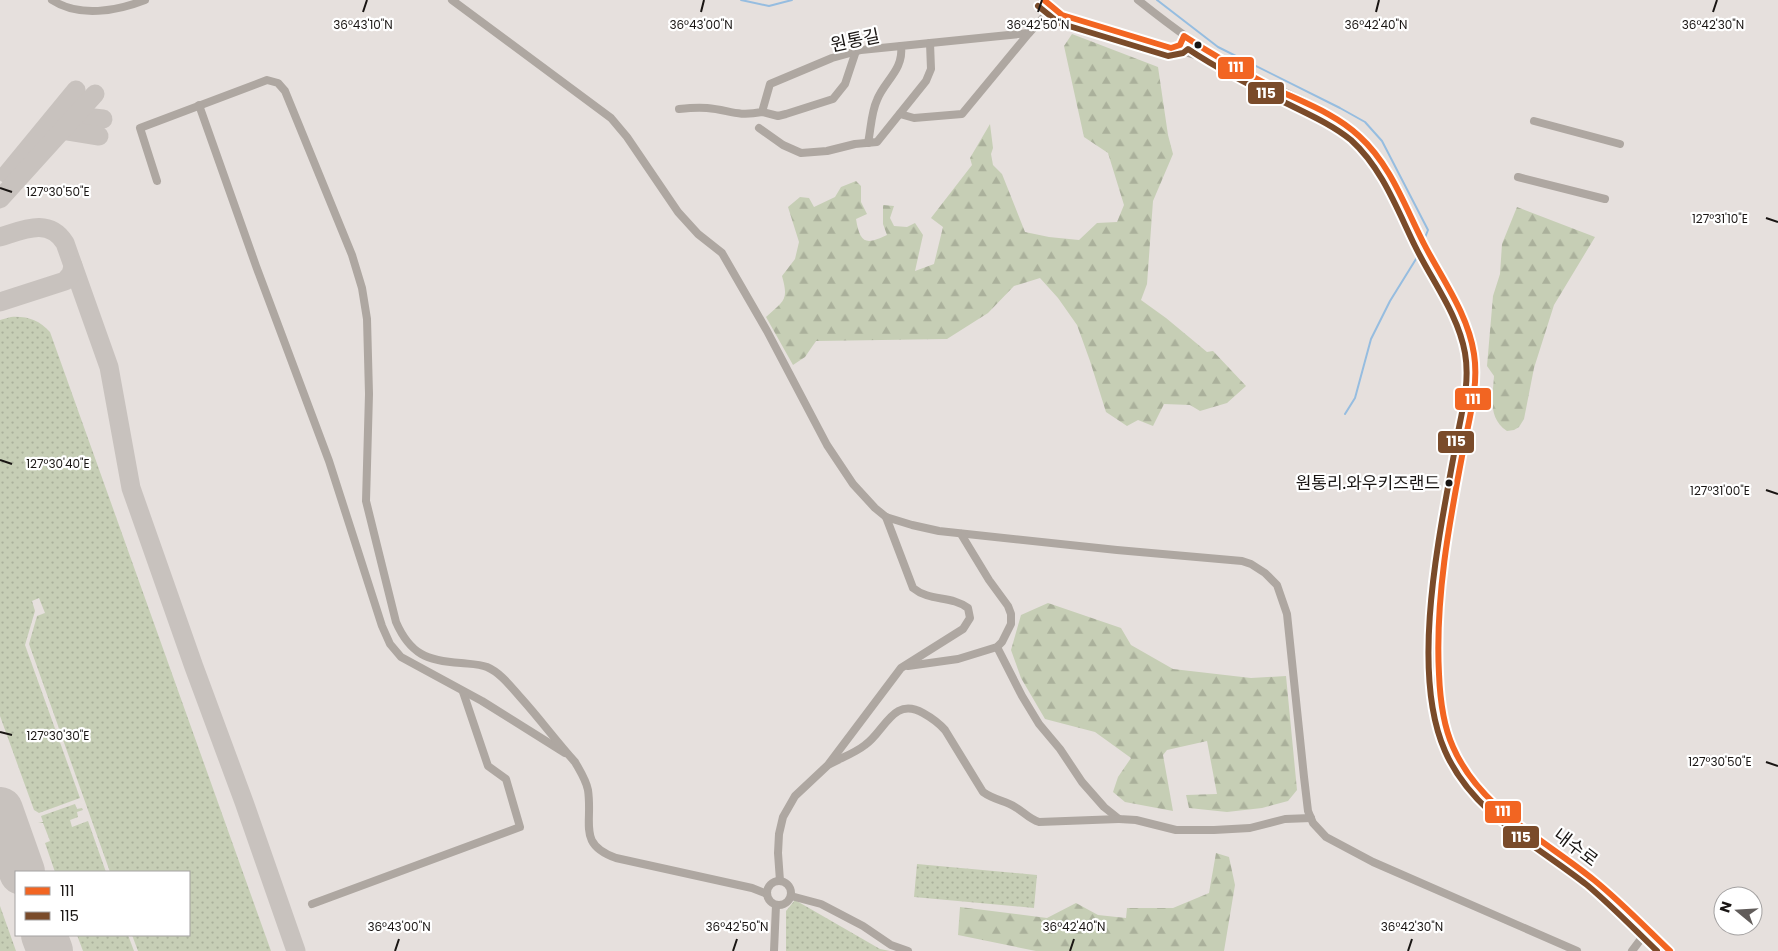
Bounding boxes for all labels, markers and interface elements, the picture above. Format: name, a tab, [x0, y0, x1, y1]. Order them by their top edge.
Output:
text: 36°43'10"N	[333, 16, 393, 33]
text: 36°43'00"N	[669, 16, 733, 33]
text: 36°42'50"N	[1007, 16, 1069, 33]
text: 36°42'40"N	[1345, 16, 1408, 33]
text: 36°42'30"N	[1682, 16, 1744, 33]
street label: 원통길	[828, 23, 882, 57]
unlabelled marker	[1193, 40, 1203, 50]
line badge: 111	[1217, 56, 1255, 80]
text: 111	[1228, 57, 1244, 77]
line badge: 115	[1247, 81, 1285, 105]
text: 115	[1256, 83, 1276, 103]
text: 127°30'50"E	[26, 183, 90, 200]
text: 127°31'10"E	[1692, 210, 1748, 227]
line badge: 111	[1454, 387, 1492, 411]
text: 111	[1465, 389, 1481, 409]
line badge: 115	[1437, 430, 1475, 454]
text: 115	[1446, 431, 1466, 451]
text: 127°30'40"E	[26, 455, 90, 472]
place label: 원통리.와우키즈랜드	[1296, 471, 1440, 495]
marker: 원통리.와우키즈랜드	[1444, 478, 1454, 488]
text: 127°31'00"E	[1690, 482, 1750, 499]
text: 127°30'30"E	[27, 727, 90, 744]
text: 127°30'50"E	[1688, 753, 1752, 770]
line badge: 111	[1484, 800, 1522, 824]
text: 111	[1495, 801, 1511, 821]
street label: 내수로	[1549, 822, 1603, 872]
line badge: 115	[1502, 825, 1540, 849]
text: 115	[1511, 827, 1531, 847]
legend	[15, 871, 190, 936]
text: 111	[60, 880, 74, 901]
north arrow	[1713, 886, 1763, 936]
text: N	[1714, 899, 1737, 915]
text: 115	[60, 905, 79, 926]
text: 36°43'00"N	[367, 918, 431, 935]
text: 36°42'50"N	[706, 918, 768, 935]
text: 36°42'40"N	[1043, 918, 1106, 935]
text: 36°42'30"N	[1381, 918, 1443, 935]

